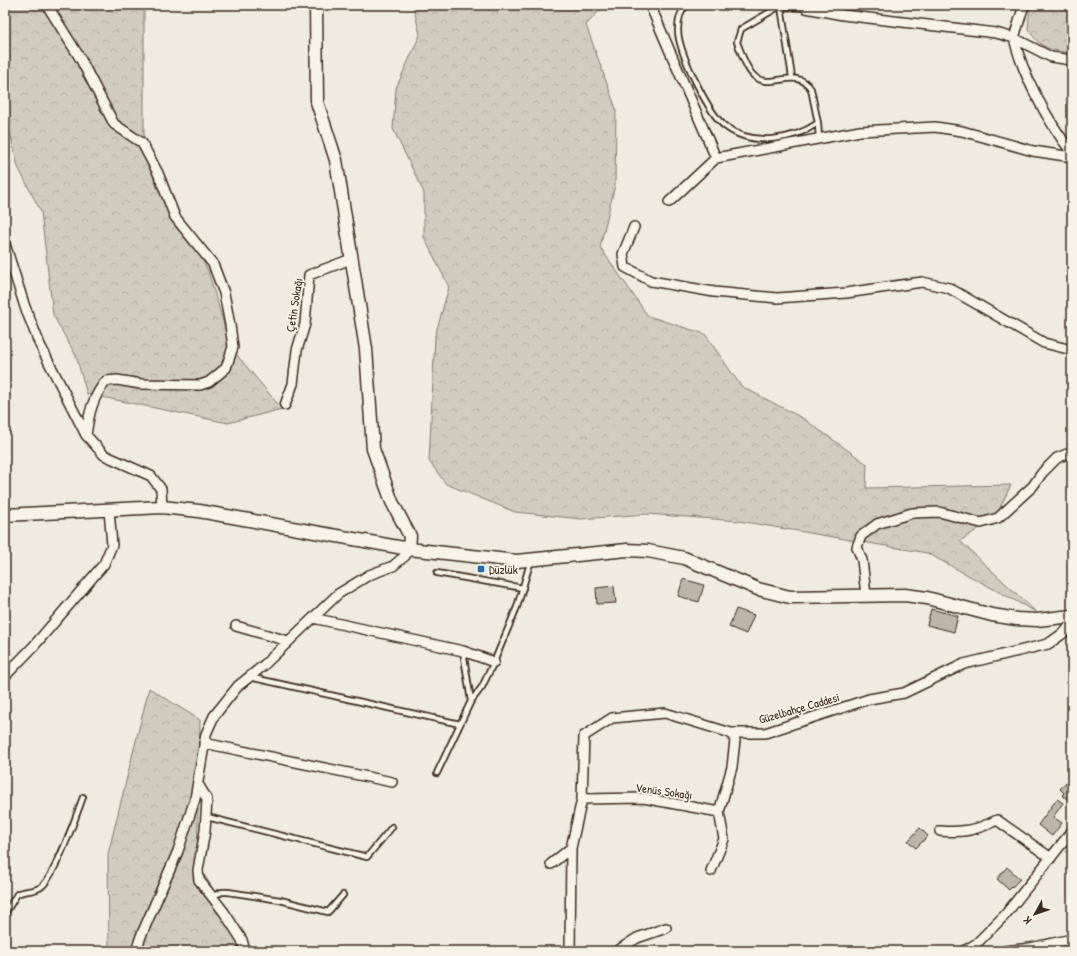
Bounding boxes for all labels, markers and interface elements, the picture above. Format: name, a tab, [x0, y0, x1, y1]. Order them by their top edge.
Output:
street label: Çetin Sokağı	[281, 277, 307, 333]
place label: Düzlük	[489, 561, 518, 578]
marker: Düzlük	[476, 564, 486, 574]
street label: Güzelbahçe Caddesi	[757, 688, 841, 728]
street label: Venüs Sokağı	[635, 779, 693, 803]
north arrow	[1015, 894, 1055, 934]
text: K	[1020, 914, 1035, 927]

